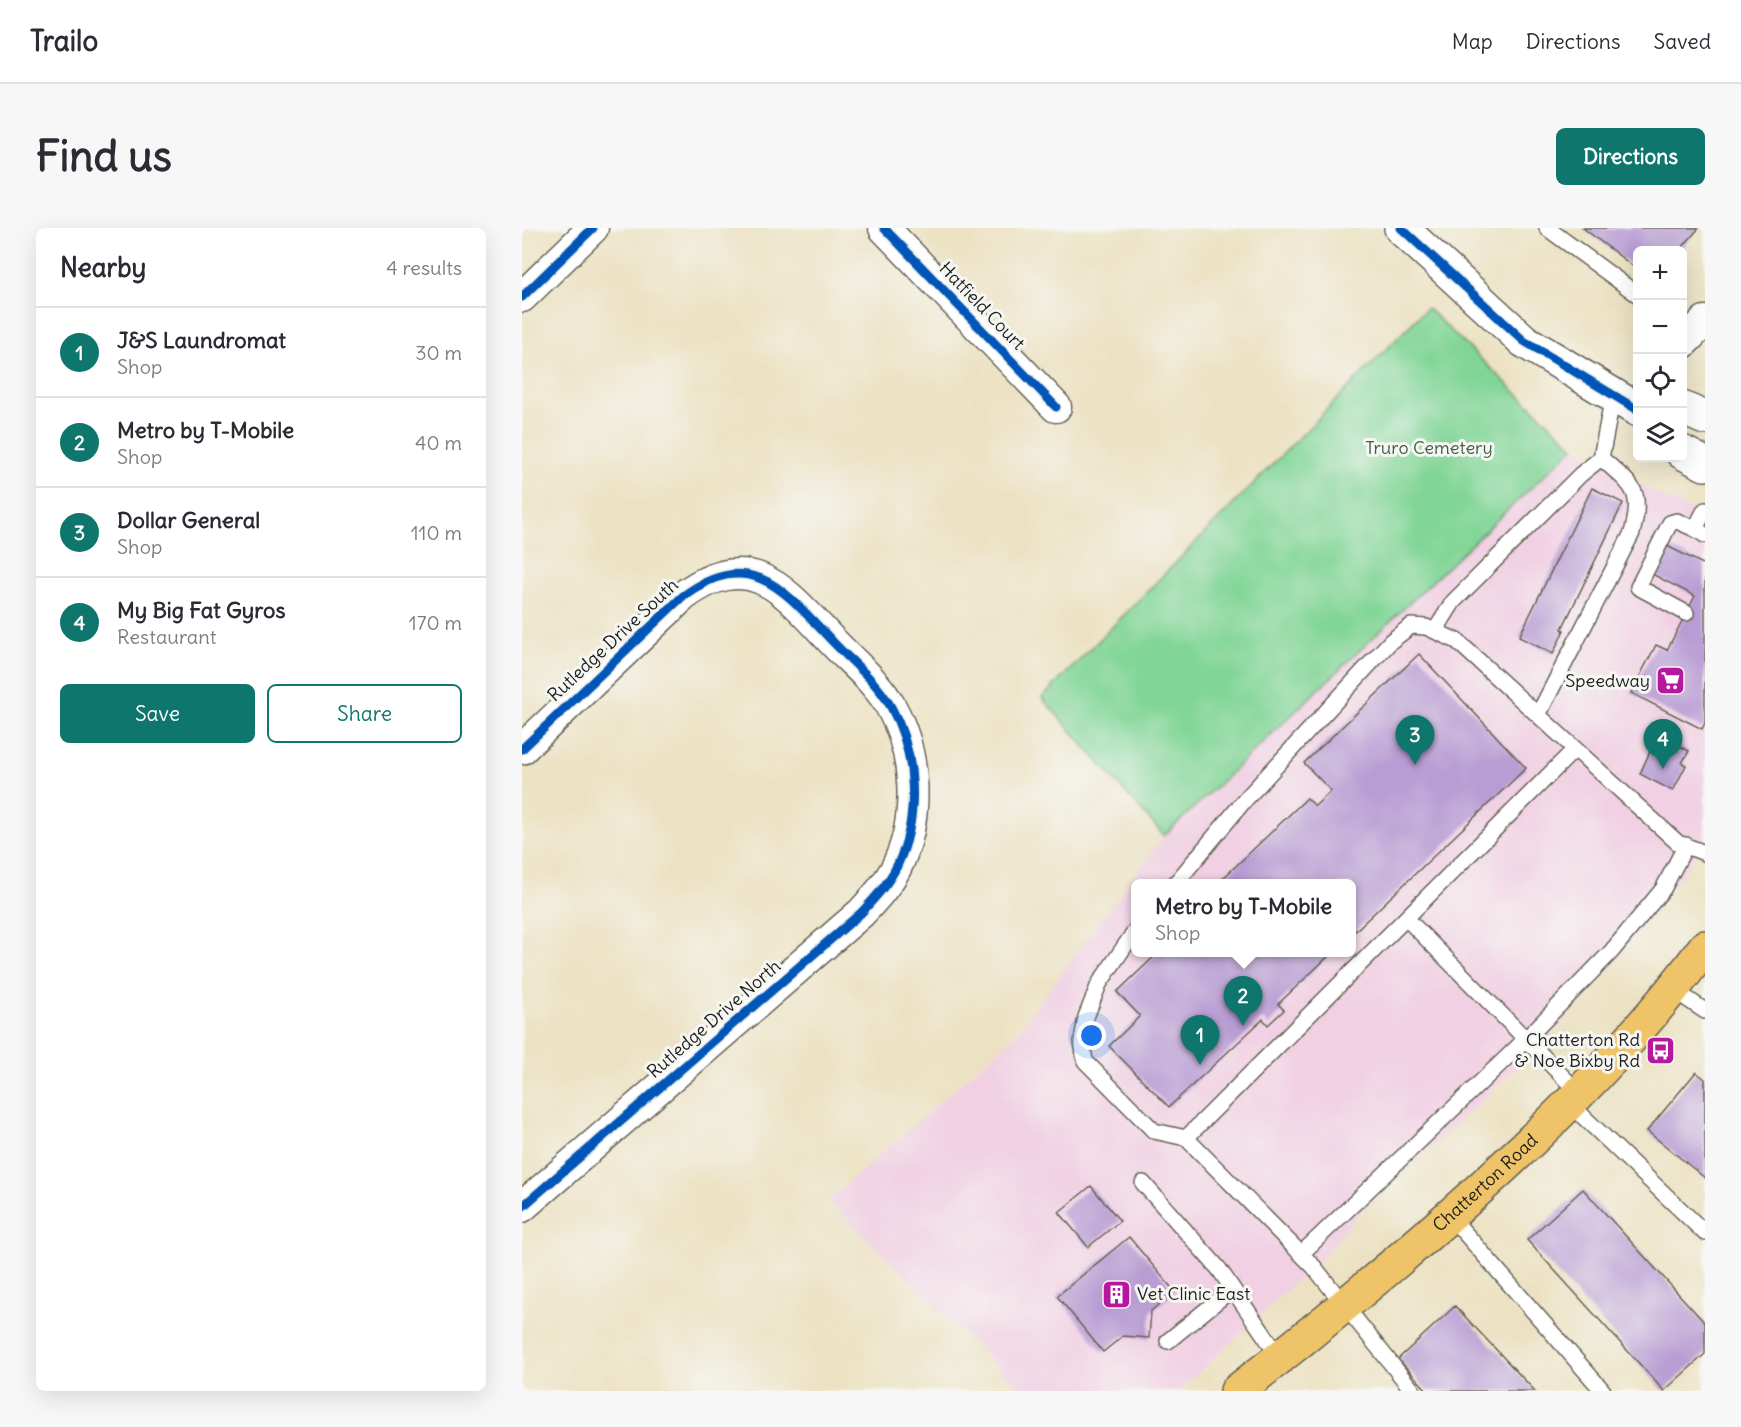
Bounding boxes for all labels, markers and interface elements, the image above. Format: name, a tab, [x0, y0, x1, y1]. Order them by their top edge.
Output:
text: Trailo	[30, 23, 98, 59]
text: Map	[1452, 28, 1493, 55]
text: Directions	[1526, 28, 1620, 55]
text: Saved	[1653, 28, 1711, 55]
button: Directions	[1556, 128, 1705, 185]
text: Find us	[36, 130, 172, 182]
map controls	[1633, 246, 1687, 462]
button: +	[1633, 246, 1687, 300]
text: Nearby	[60, 251, 146, 284]
text: 4 results	[386, 255, 462, 280]
street label: Hatfield Court	[935, 257, 1030, 354]
button: −	[1633, 300, 1687, 354]
text: J&S Laundromat	[117, 326, 286, 354]
text: 1	[76, 340, 83, 365]
text: 30 m	[415, 340, 462, 365]
text: Shop	[117, 354, 162, 379]
button: locate	[1633, 354, 1687, 408]
button: layers	[1633, 408, 1687, 462]
text: Metro by T-Mobile	[117, 416, 294, 444]
text: 2	[74, 430, 85, 455]
text: 40 m	[415, 430, 462, 455]
park label: Truro Cemetery	[1365, 436, 1493, 459]
text: Shop	[117, 444, 162, 469]
text: Dollar General	[117, 506, 260, 534]
text: 3	[74, 520, 85, 545]
text: 110 m	[411, 520, 462, 545]
text: Shop	[117, 534, 162, 559]
street label: Rutledge Drive South	[543, 573, 683, 706]
text: My Big Fat Gyros	[117, 596, 285, 624]
text: 4	[74, 610, 85, 635]
text: 170 m	[409, 610, 462, 635]
text: Restaurant	[117, 624, 216, 649]
supermarket icon: Speedway	[1655, 665, 1687, 697]
place label: Speedway	[1565, 669, 1650, 692]
button: Save	[60, 684, 255, 743]
button: Share	[267, 684, 462, 743]
pin: 3	[1396, 716, 1434, 765]
pin: 4	[1644, 720, 1682, 769]
popup	[1131, 879, 1356, 957]
text: Metro by T-Mobile	[1155, 892, 1332, 920]
text: Shop	[1155, 920, 1200, 945]
street label: Rutledge Drive North	[642, 954, 785, 1083]
pin: 2	[1224, 976, 1262, 1026]
pin: 1	[1180, 1016, 1220, 1065]
your location	[1077, 1021, 1106, 1050]
place label: Chatterton Rd & Noe Bixby Rd	[1515, 1028, 1640, 1072]
bus stop icon: Chatterton Rd & Noe Bixby Rd	[1645, 1034, 1677, 1066]
street label: Chatterton Road	[1428, 1128, 1543, 1237]
building icon: Vet Clinic East	[1100, 1278, 1132, 1310]
place label: Vet Clinic East	[1137, 1282, 1250, 1305]

